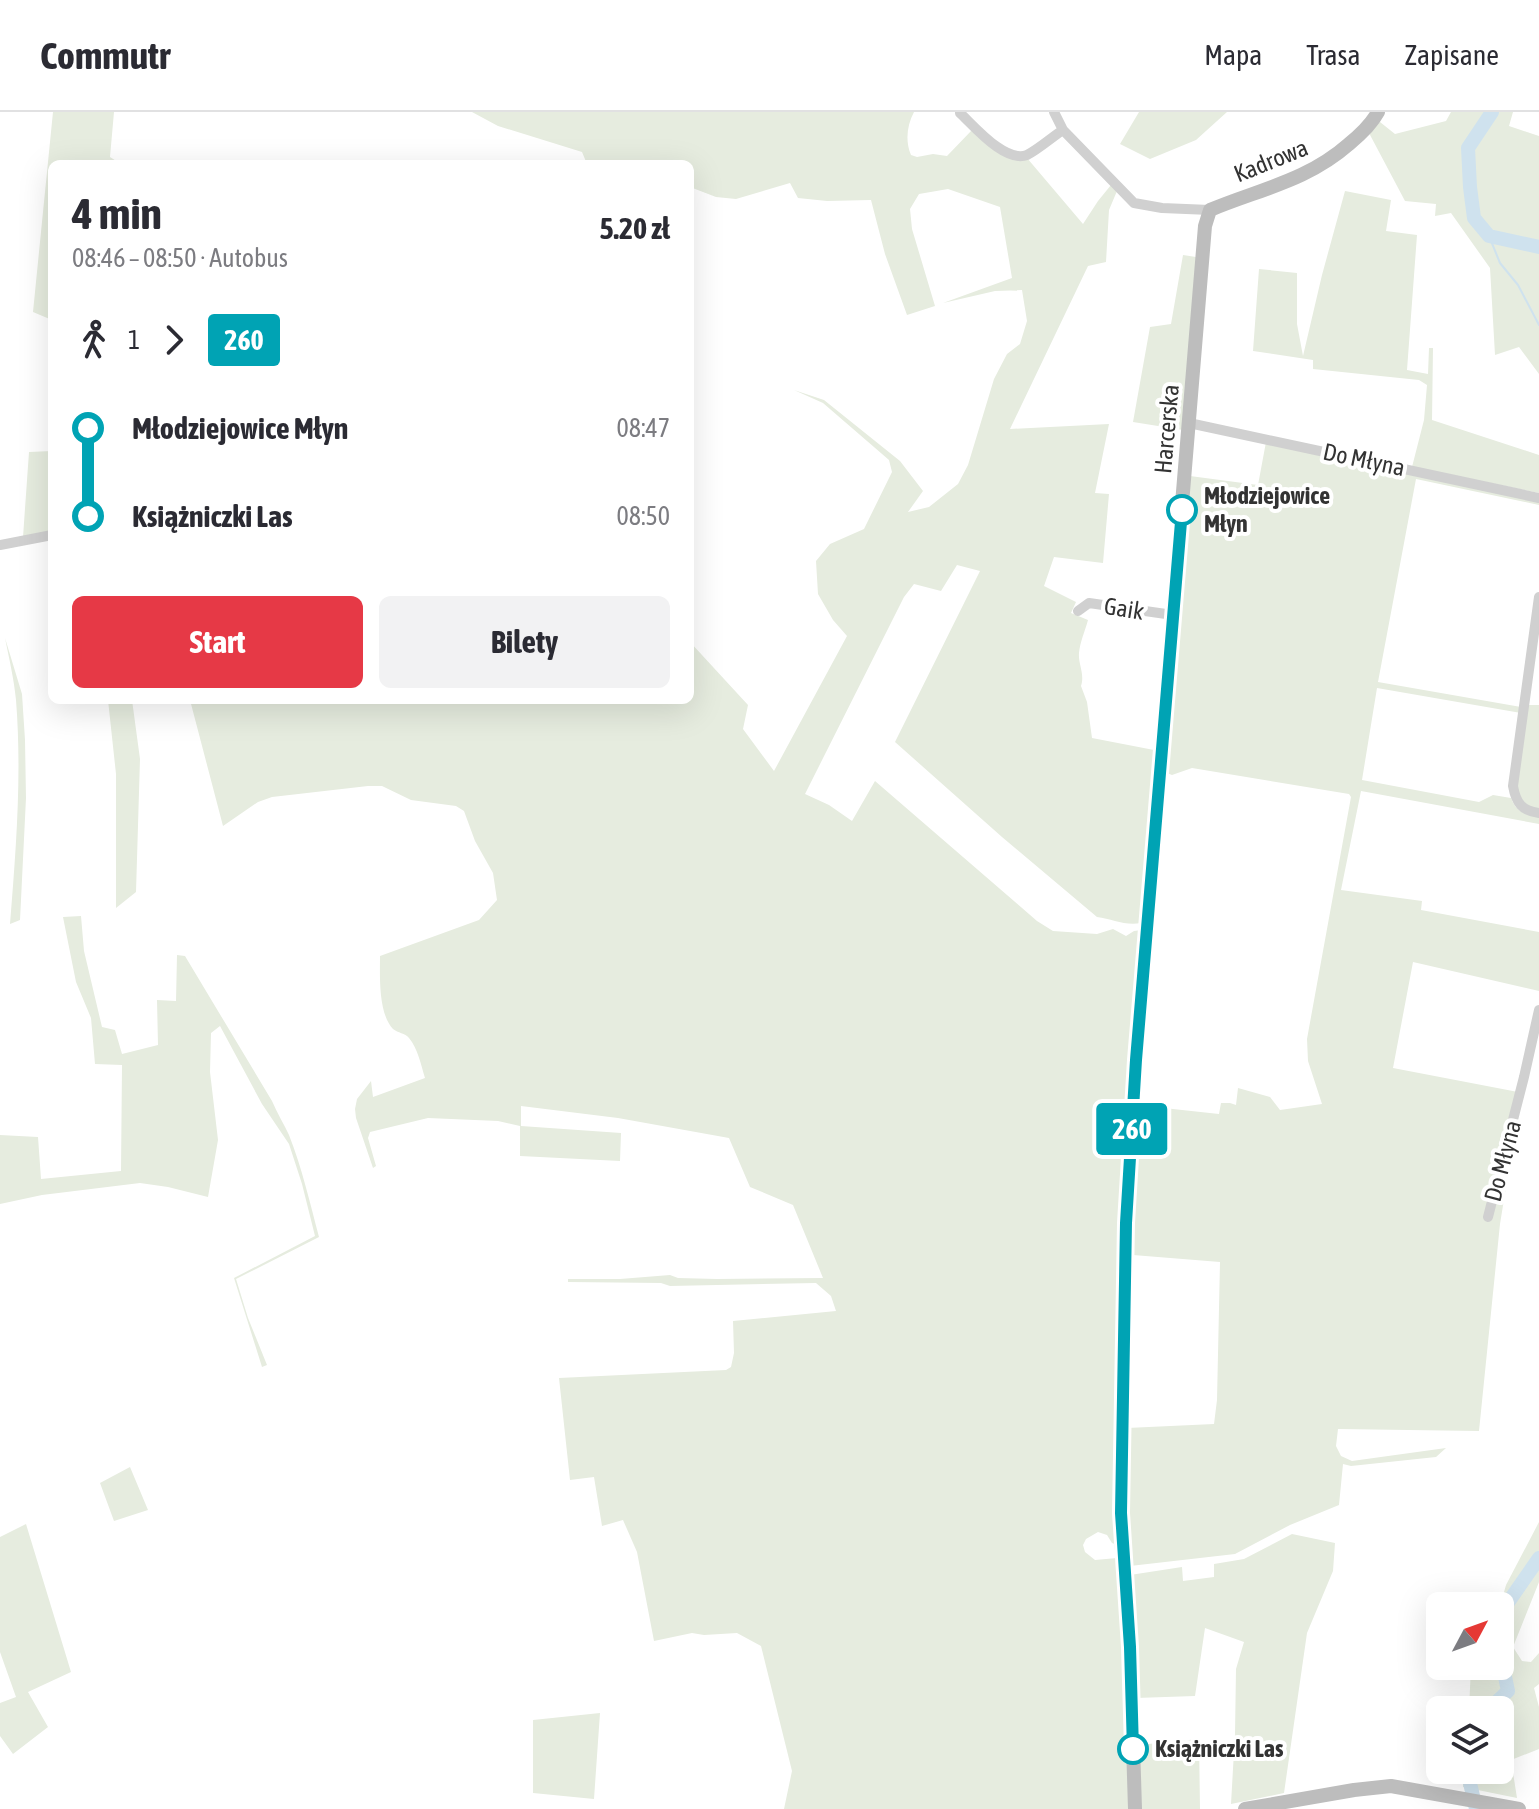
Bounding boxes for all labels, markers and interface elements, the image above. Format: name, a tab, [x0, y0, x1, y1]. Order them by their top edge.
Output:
text: Commutr	[40, 34, 170, 77]
text: Mapa	[1204, 39, 1262, 71]
text: Trasa	[1306, 39, 1360, 71]
text: Zapisane	[1404, 39, 1499, 71]
street label: Kadrowa	[1230, 134, 1312, 188]
text: 4 min	[72, 188, 162, 238]
text: 5.20 zł	[600, 211, 670, 245]
text: 08:46 – 08:50 · Autobus	[72, 243, 288, 273]
icon: walk	[72, 318, 116, 362]
icon: forward	[152, 318, 196, 362]
text: 260	[224, 324, 264, 356]
text: 1	[128, 325, 140, 355]
street label: Harcerska	[1149, 383, 1184, 475]
text: Młodziejowice Młyn	[132, 411, 348, 445]
text: 08:47	[616, 413, 670, 443]
street label: Do Młyna	[1321, 438, 1407, 481]
place label: Młodziejowice Młyn	[1204, 482, 1330, 537]
marker: Młodziejowice Młyn	[1167, 495, 1197, 525]
text: Książniczki Las	[132, 499, 293, 533]
text: 08:50	[616, 501, 670, 531]
street label: Gaik	[1102, 592, 1146, 625]
button: Start	[72, 596, 363, 688]
button: Bilety	[379, 596, 670, 688]
line badge: 260	[1086, 1103, 1178, 1155]
text: 260	[1112, 1113, 1152, 1145]
street label: Do Młyna	[1479, 1117, 1526, 1204]
north arrow	[1426, 1592, 1514, 1680]
map controls	[1426, 1592, 1514, 1784]
button: layers	[1426, 1696, 1514, 1784]
marker: Książniczki Las	[1118, 1734, 1148, 1764]
place label: Książniczki Las	[1155, 1735, 1284, 1762]

